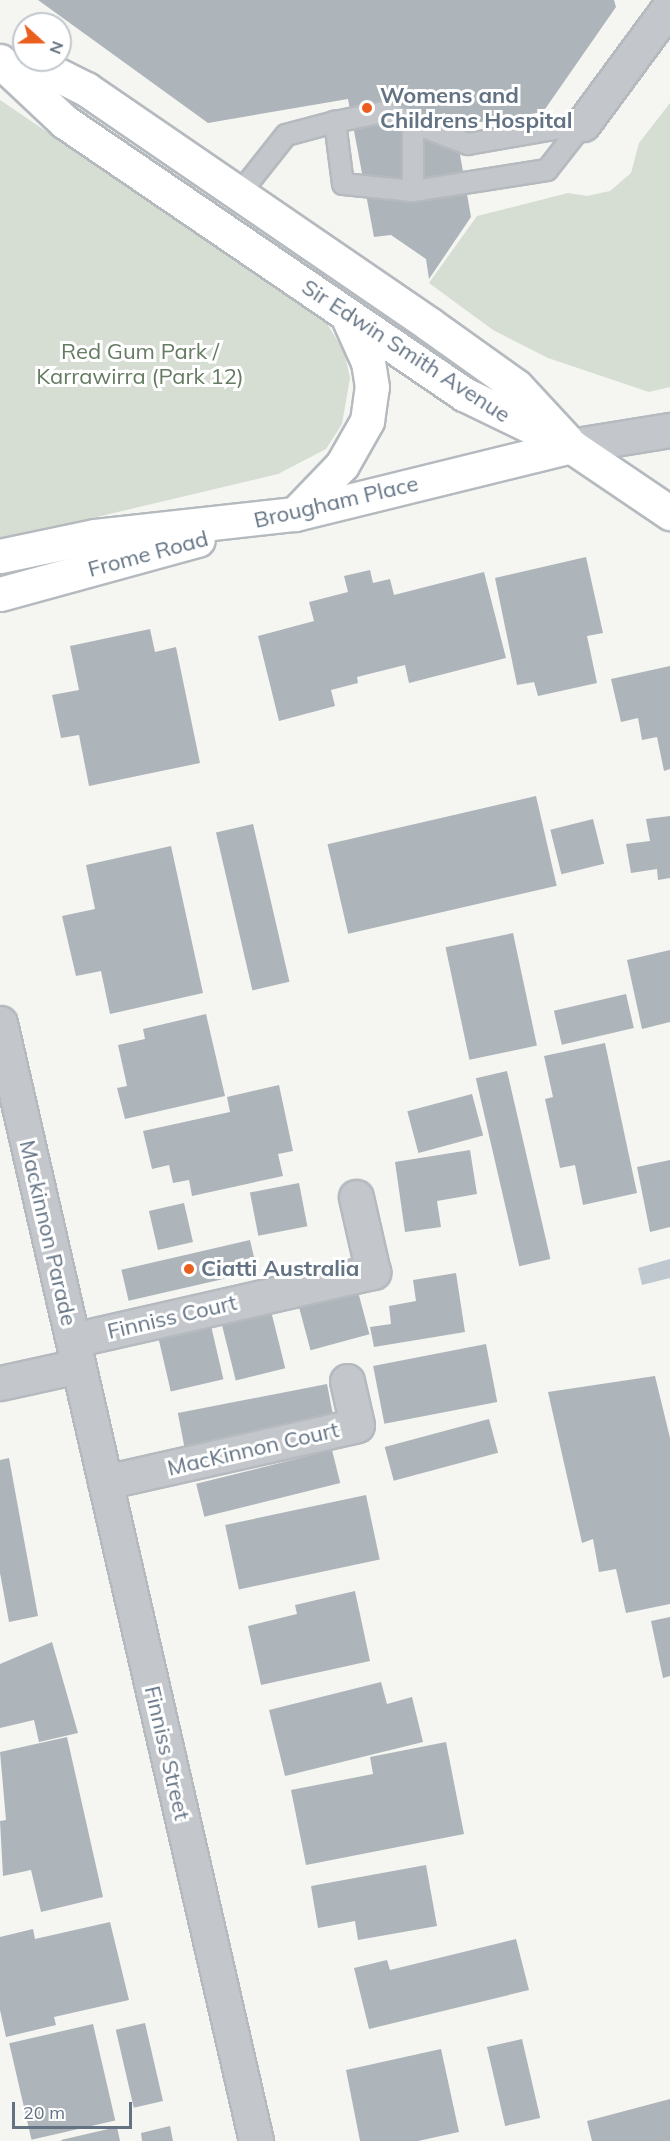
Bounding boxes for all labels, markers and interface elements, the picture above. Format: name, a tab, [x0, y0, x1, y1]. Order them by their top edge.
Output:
north arrow	[12, 12, 72, 72]
text: N	[45, 39, 68, 57]
place label: Womens and Childrens Hospital	[380, 82, 572, 134]
marker: Womens and Childrens Hospital	[358, 99, 376, 117]
street label: Sir Edwin Smith Avenue	[297, 274, 515, 428]
park label: Red Gum Park / Karrawirra (Park 12)	[36, 338, 244, 390]
street label: Brougham Place	[251, 470, 421, 534]
street label: Frome Road	[85, 525, 211, 583]
street label: Mackinnon Parade	[14, 1138, 82, 1328]
place label: Ciatti Australia	[201, 1256, 359, 1282]
marker: Ciatti Australia	[182, 1262, 196, 1276]
street label: Finniss Court	[105, 1289, 239, 1345]
street label: MacKinnon Court	[165, 1416, 341, 1482]
street label: Finniss Street	[139, 1683, 195, 1823]
scale bar	[15, 2090, 135, 2128]
text: 20 m	[23, 2101, 65, 2124]

